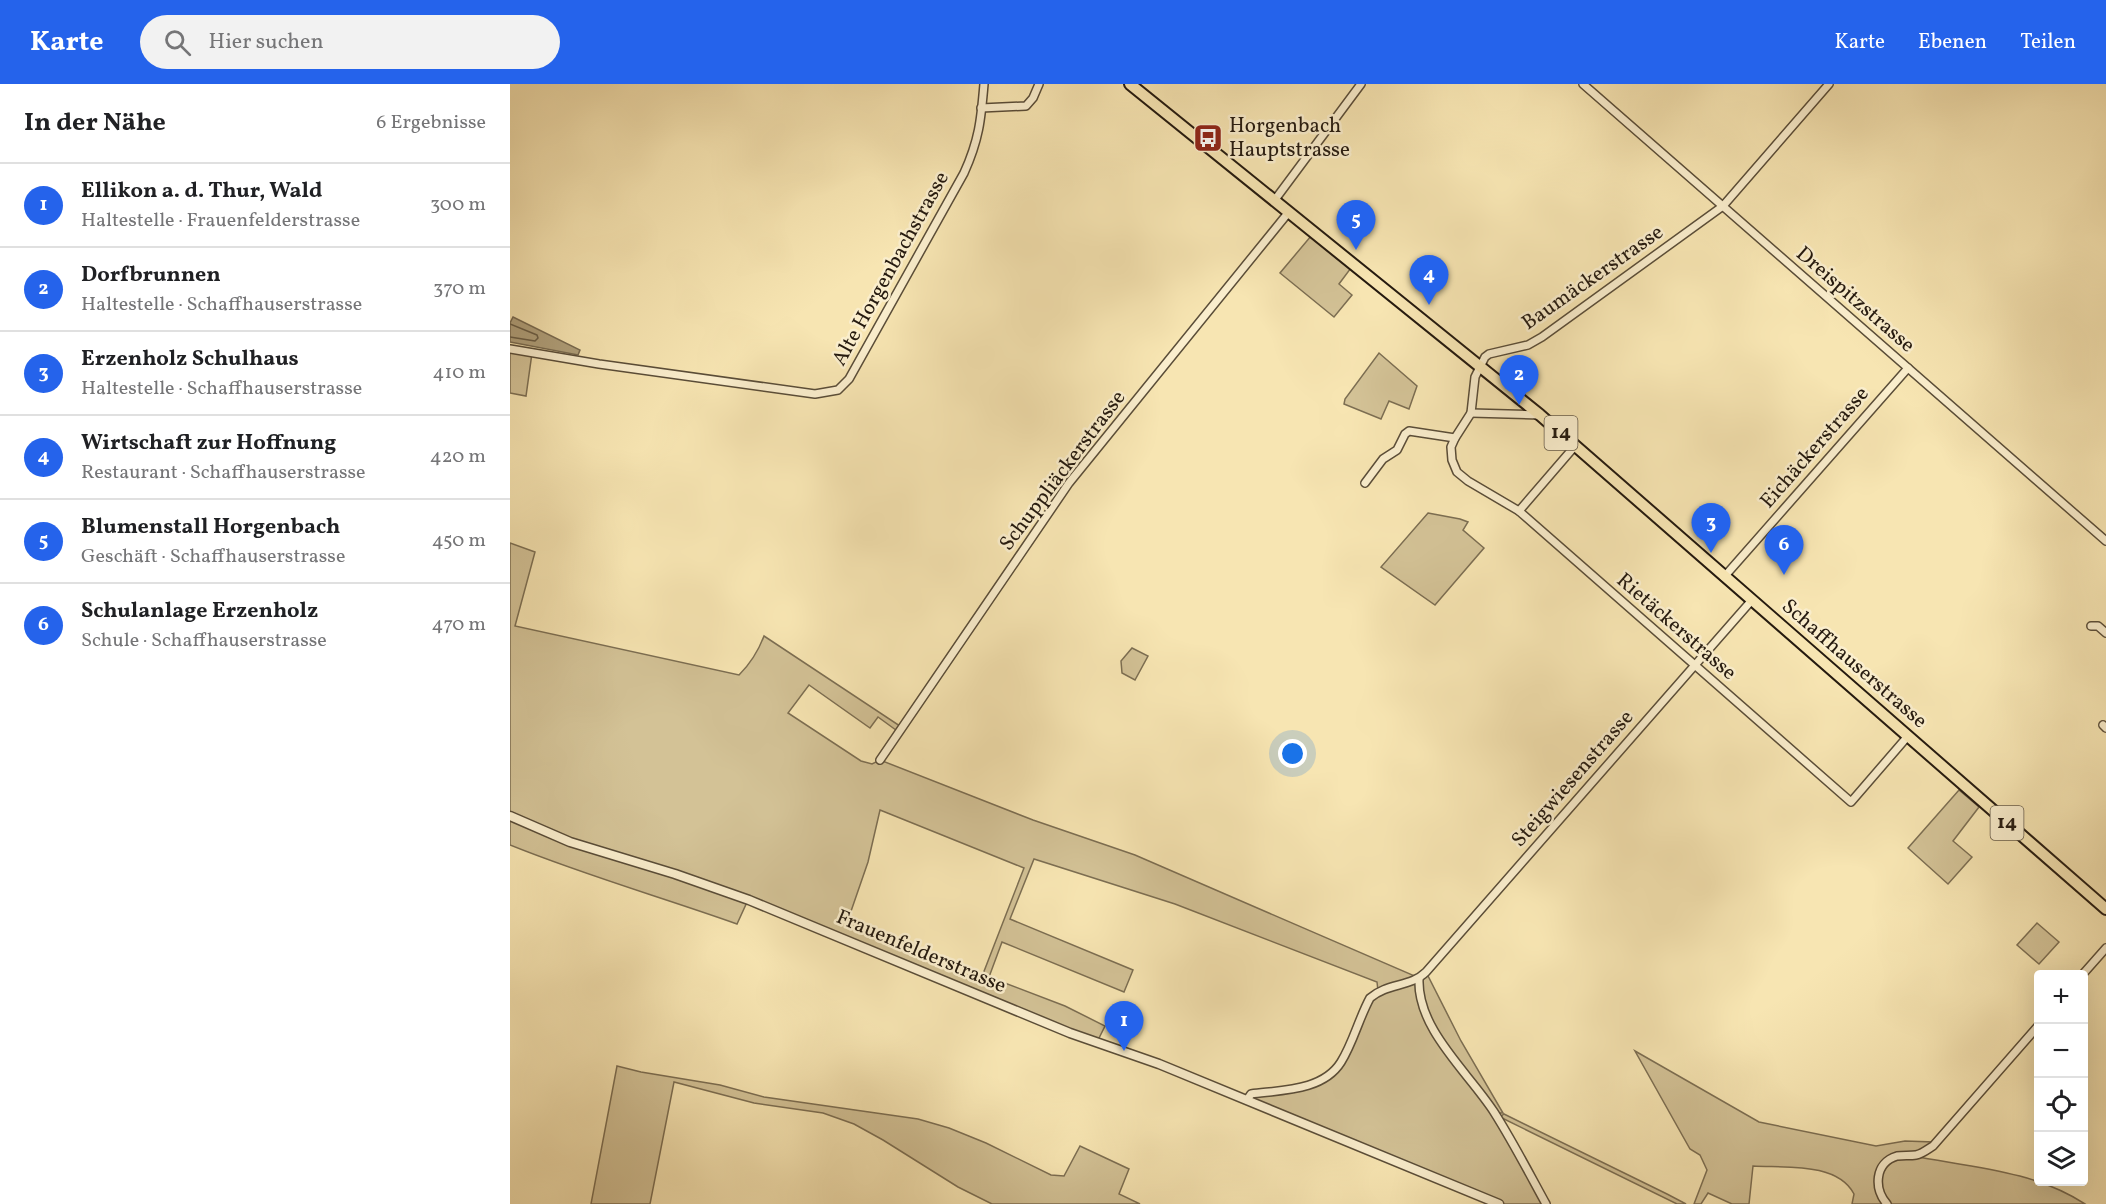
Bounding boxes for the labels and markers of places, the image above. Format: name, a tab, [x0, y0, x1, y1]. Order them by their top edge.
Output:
place label: Horgenbach Hauptstrasse	[1229, 112, 1350, 165]
bus stop icon: Horgenbach Hauptstrasse	[1192, 122, 1224, 154]
pin: 5	[1336, 200, 1376, 250]
pin: 4	[1410, 256, 1448, 305]
pin: 2	[1500, 356, 1538, 405]
pin: 3	[1692, 504, 1730, 553]
pin: 6	[1764, 526, 1804, 575]
pin: 1	[1104, 1002, 1144, 1051]

